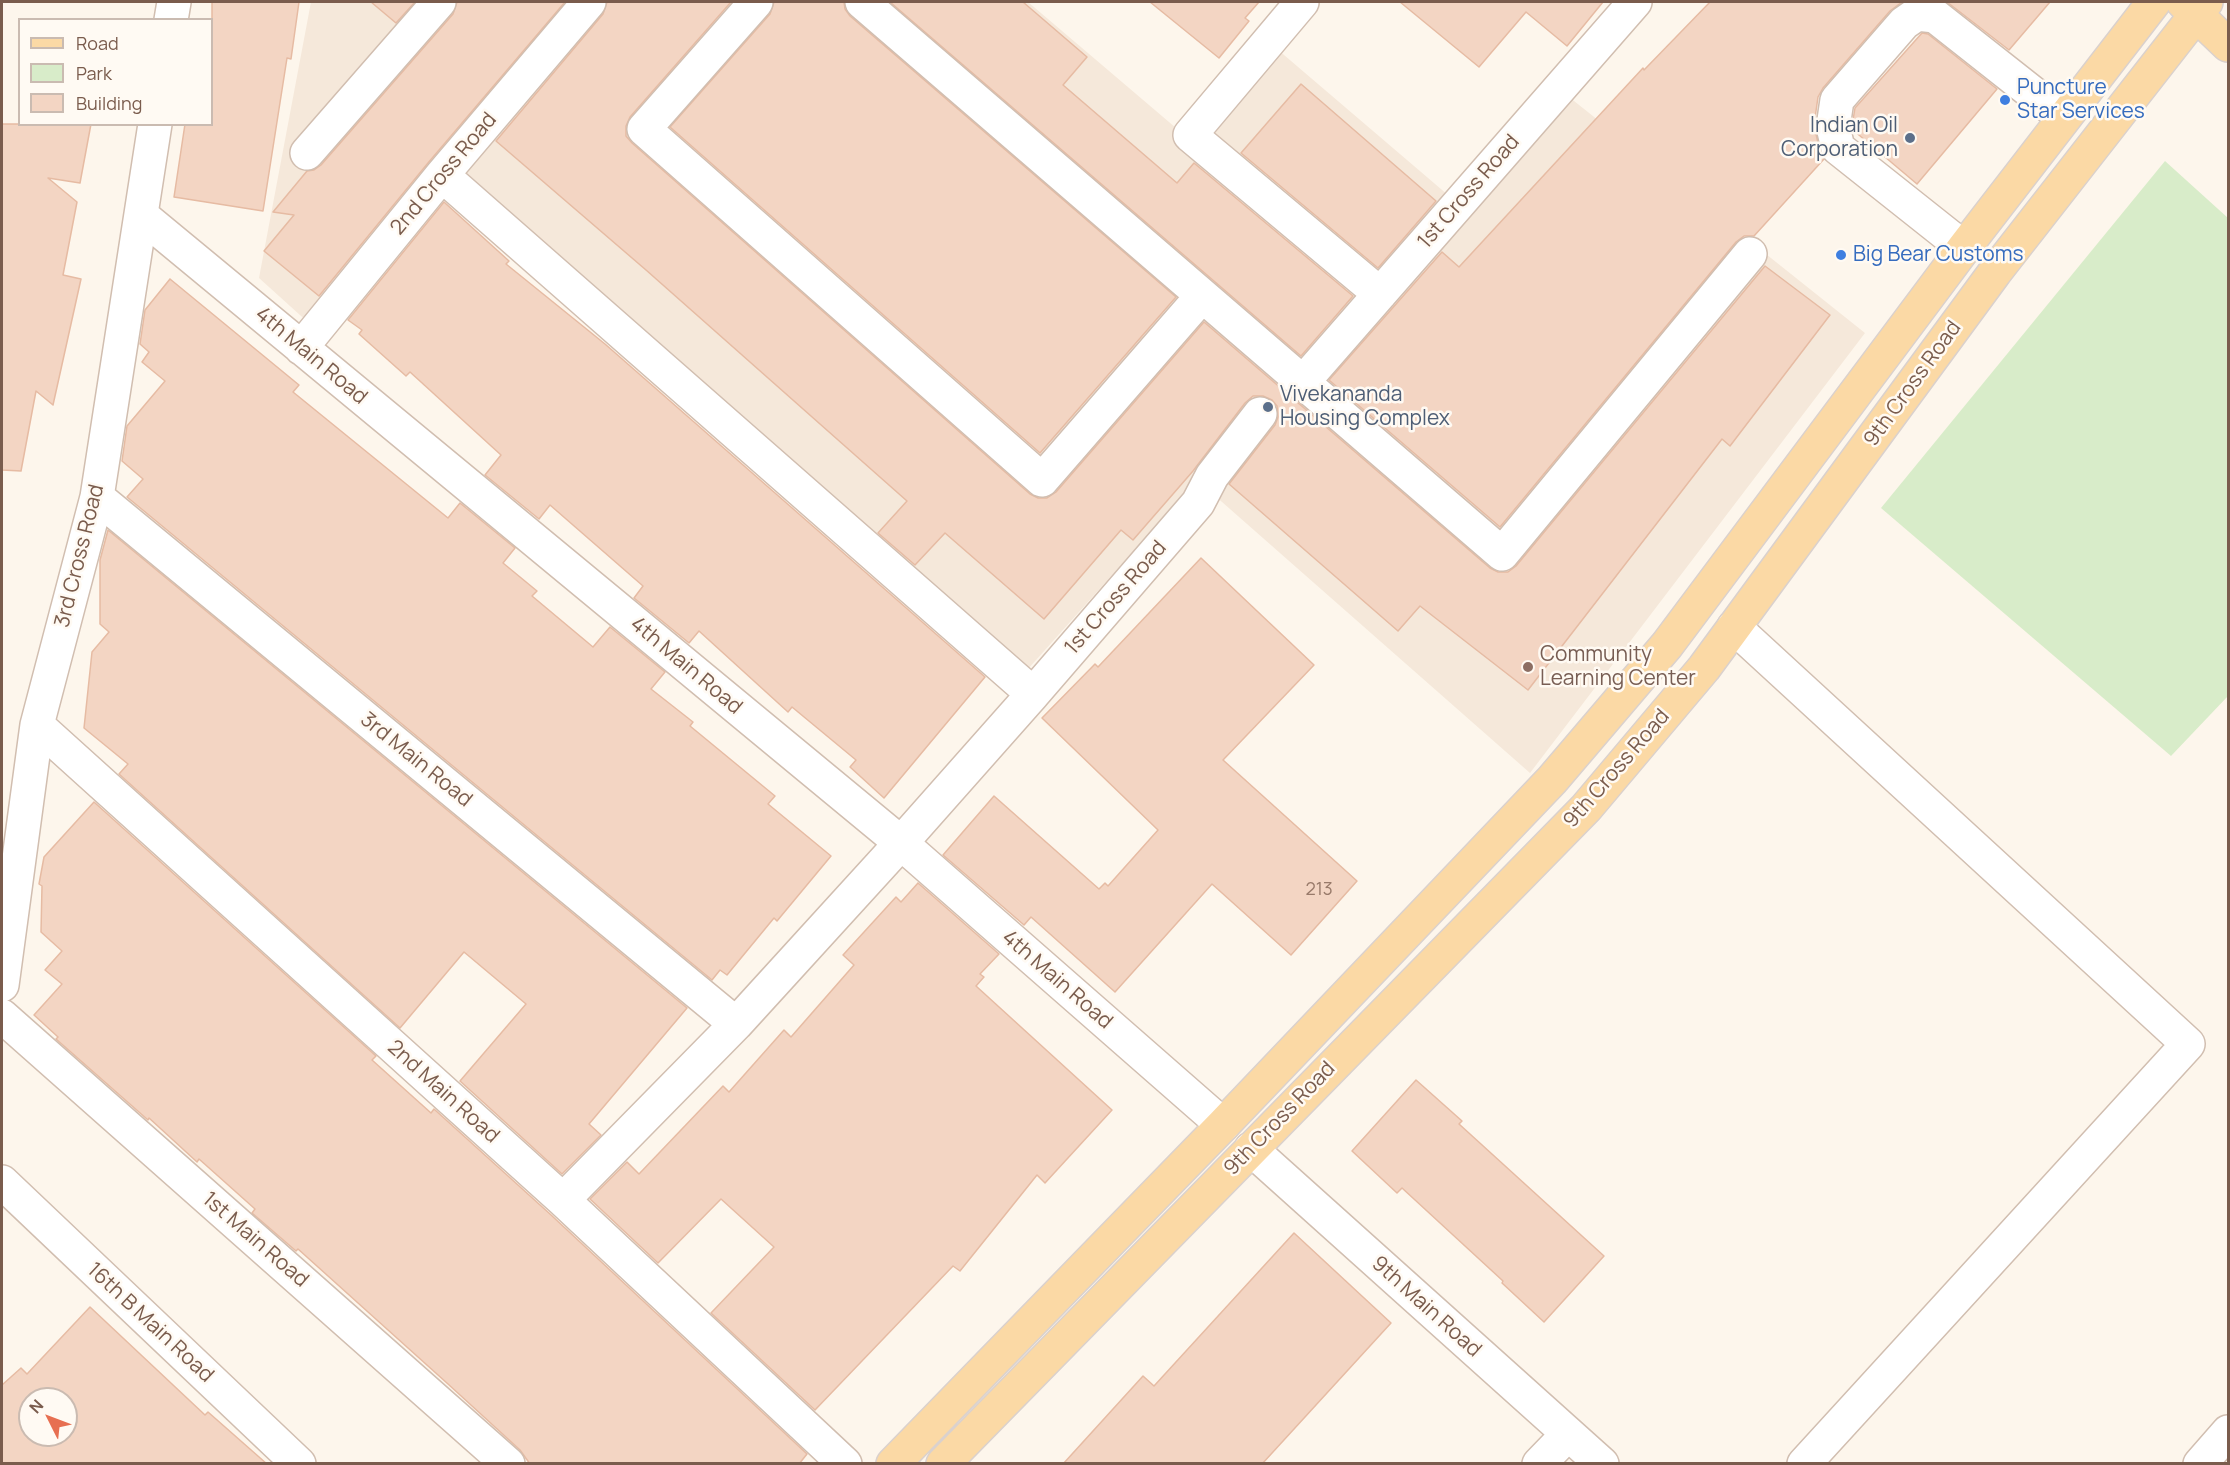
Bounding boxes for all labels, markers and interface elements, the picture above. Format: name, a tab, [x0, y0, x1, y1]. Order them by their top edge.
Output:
legend	[18, 18, 213, 126]
text: Road	[76, 31, 119, 55]
text: Park	[76, 61, 112, 85]
place label: Puncture Star Services	[2017, 75, 2145, 125]
text: Building	[76, 91, 142, 115]
marker: Puncture Star Services	[1998, 93, 2012, 107]
street label: 2nd Cross Road	[386, 108, 502, 240]
place label: Indian Oil Corporation	[1781, 113, 1898, 163]
street label: 1st Cross Road	[1413, 130, 1525, 254]
marker: Indian Oil Corporation	[1903, 131, 1917, 145]
place label: Big Bear Customs	[1853, 242, 2024, 268]
marker: Big Bear Customs	[1834, 248, 1848, 262]
street label: 4th Main Road	[250, 302, 372, 410]
street label: 9th Cross Road	[1859, 316, 1967, 452]
place label: Vivekananda Housing Complex	[1280, 382, 1450, 432]
marker: Vivekananda Housing Complex	[1261, 400, 1275, 414]
street label: 3rd Cross Road	[50, 482, 110, 630]
street label: 1st Cross Road	[1060, 536, 1172, 660]
street label: 4th Main Road	[625, 612, 747, 720]
place label: Community Learning Center	[1540, 642, 1696, 692]
marker: Community Learning Center	[1521, 660, 1535, 674]
street label: 9th Cross Road	[1559, 705, 1675, 833]
street label: 3rd Main Road	[355, 707, 477, 813]
house number: 213	[1305, 879, 1333, 901]
street label: 4th Main Road	[997, 925, 1117, 1035]
street label: 2nd Main Road	[382, 1035, 504, 1149]
street label: 9th Cross Road	[1219, 1057, 1341, 1181]
street label: 1st Main Road	[197, 1187, 313, 1293]
street label: 9th Main Road	[1366, 1251, 1486, 1363]
street label: 16th B Main Road	[81, 1258, 219, 1388]
north arrow	[18, 1387, 78, 1447]
text: N	[24, 1395, 48, 1418]

